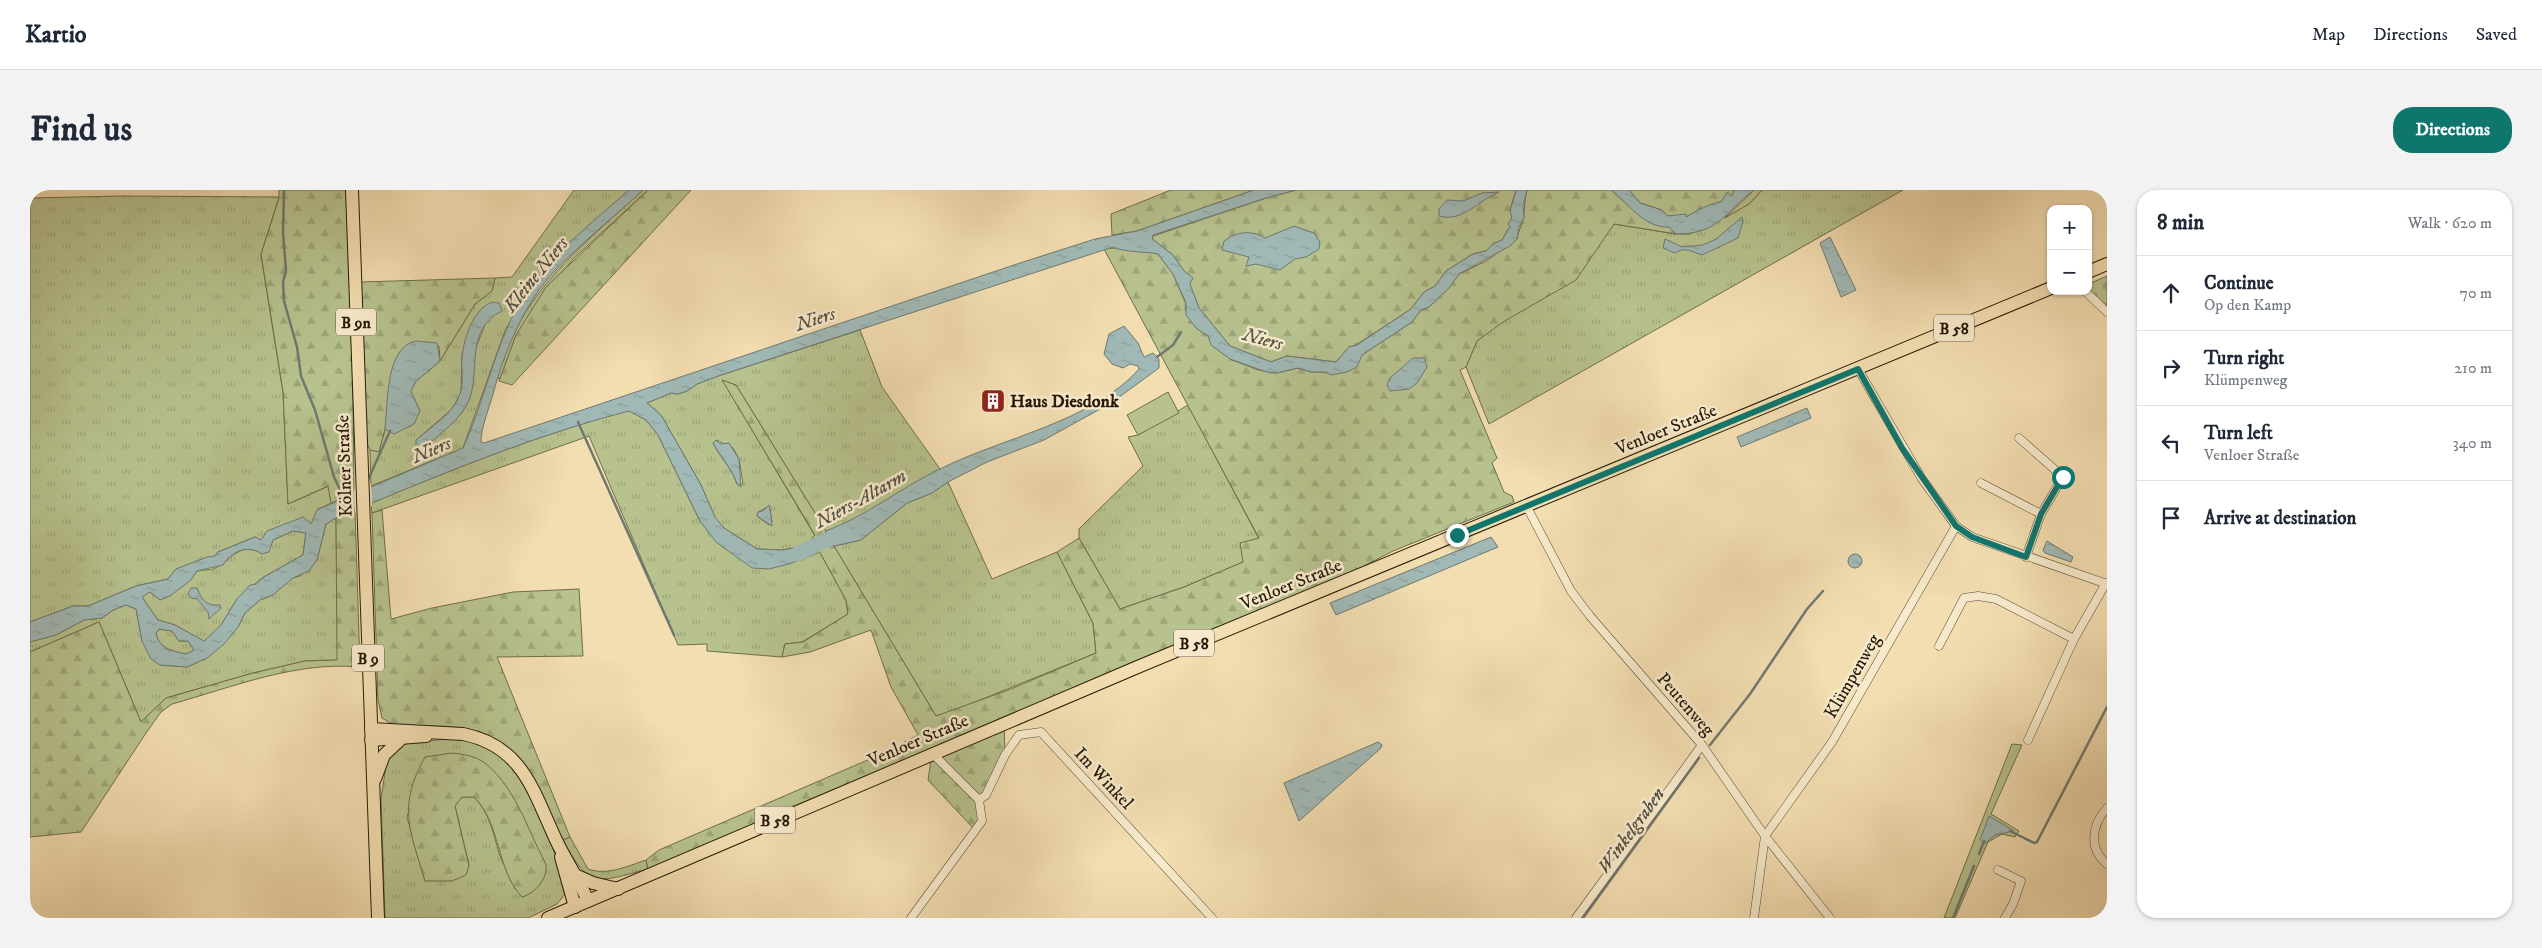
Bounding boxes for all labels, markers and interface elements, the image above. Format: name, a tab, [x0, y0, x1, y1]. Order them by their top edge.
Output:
text: Kartio	[25, 20, 87, 50]
text: Map	[2312, 24, 2345, 46]
text: Directions	[2373, 24, 2448, 46]
text: Saved	[2476, 24, 2517, 46]
button: Directions	[2393, 107, 2512, 153]
text: Find us	[30, 108, 132, 152]
map controls	[2047, 205, 2092, 295]
button: +	[2047, 205, 2092, 250]
text: 8 min	[2157, 210, 2204, 236]
text: Walk · 620 m	[2408, 213, 2492, 233]
water label: Kleine Niers	[498, 232, 574, 318]
button: −	[2047, 250, 2092, 295]
text: Continue	[2204, 272, 2274, 295]
icon: ahead	[2157, 279, 2185, 307]
text: 70 m	[2460, 283, 2492, 303]
text: Op den Kamp	[2204, 295, 2291, 315]
water label: Niers	[792, 302, 839, 337]
road number: B 9n	[336, 308, 376, 336]
road number: B 58	[1934, 315, 1974, 342]
water label: Niers	[1239, 323, 1286, 356]
text: Turn right	[2204, 347, 2284, 370]
icon: right	[2157, 354, 2185, 382]
text: 210 m	[2454, 358, 2492, 378]
text: Klümpenweg	[2204, 370, 2287, 390]
building icon: Haus Diesdonk	[980, 388, 1006, 414]
place label: Haus Diesdonk	[1010, 391, 1120, 413]
street label: Venloer Straße	[1612, 400, 1720, 461]
street label: Kölner Straße	[332, 415, 358, 517]
text: Turn left	[2204, 422, 2273, 445]
icon: left	[2157, 429, 2185, 457]
water label: Niers	[408, 431, 456, 469]
text: 340 m	[2453, 433, 2492, 453]
text: Venloer Straße	[2204, 445, 2299, 465]
water label: Niers-Altarm	[810, 465, 911, 534]
route start	[2052, 466, 2075, 489]
icon: arrive	[2157, 504, 2185, 532]
text: Arrive at destination	[2204, 507, 2356, 530]
route end	[1446, 524, 1469, 547]
street label: Venloer Straße	[1237, 555, 1345, 616]
road number: B 58	[1174, 629, 1214, 656]
street label: Klümpenweg	[1820, 630, 1886, 723]
road number: B 9	[352, 644, 384, 672]
street label: Peutenweg	[1652, 669, 1719, 741]
street label: Venloer Straße	[864, 710, 972, 772]
street label: Im Winkel	[1069, 743, 1138, 815]
water label: Winkelgraben	[1592, 783, 1670, 878]
road number: B 58	[755, 806, 795, 834]

